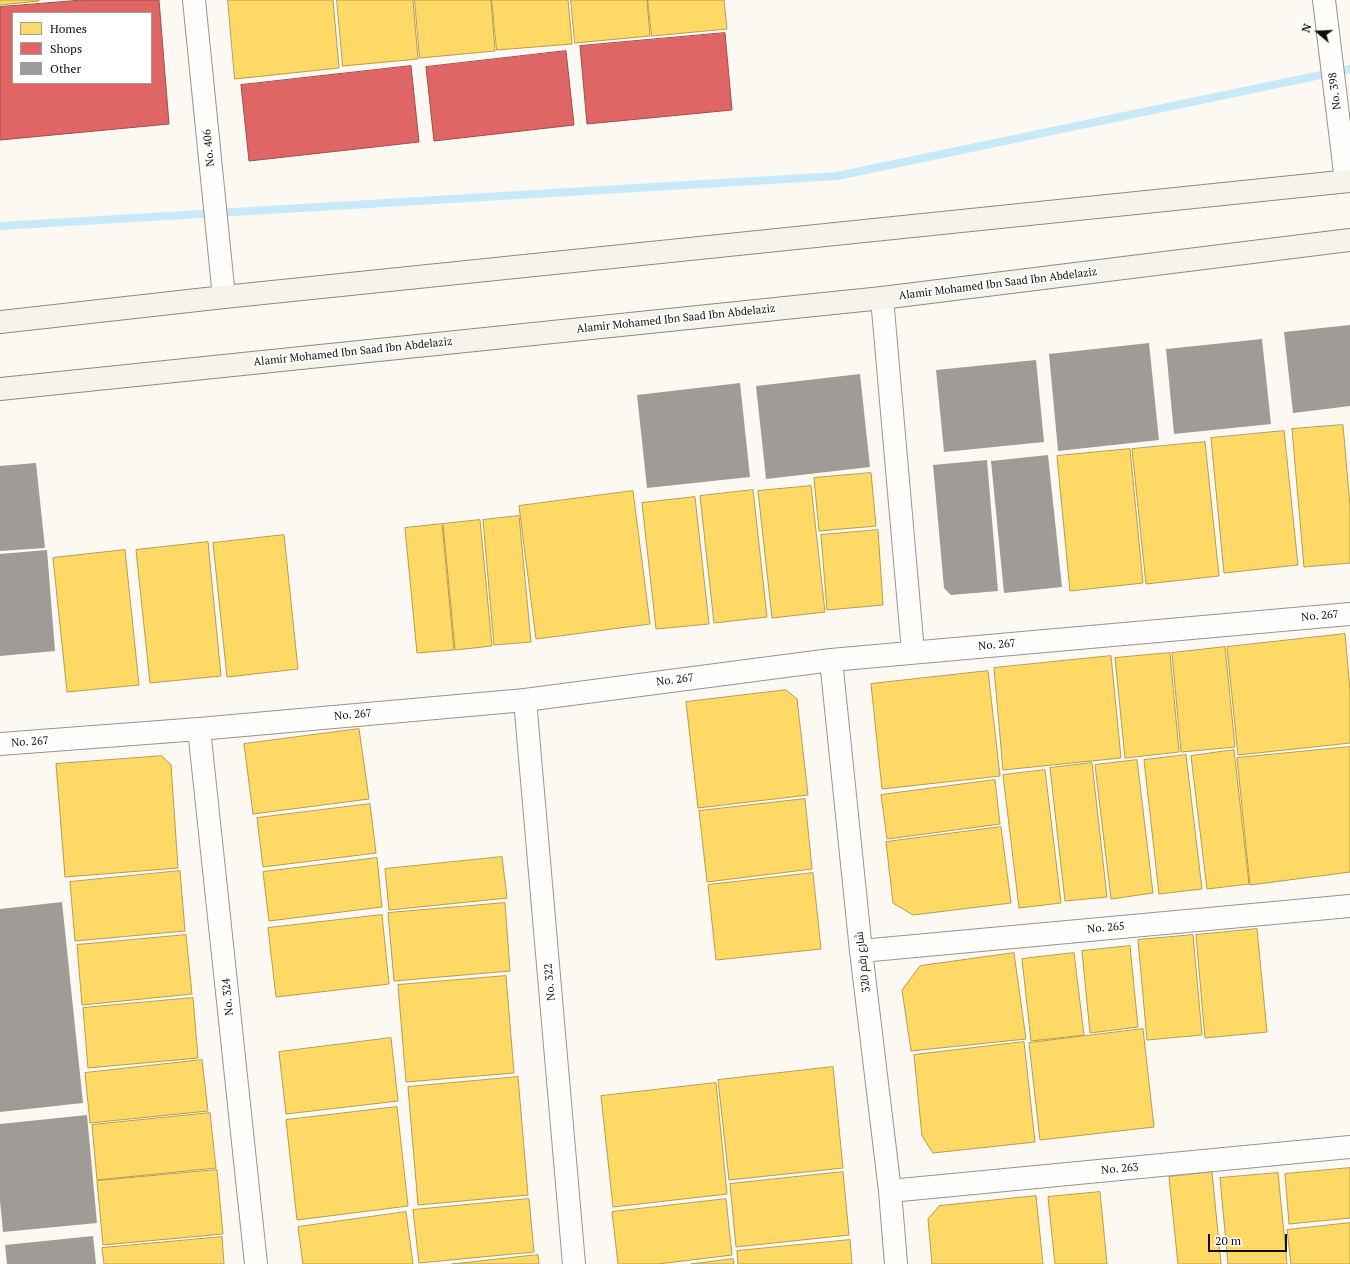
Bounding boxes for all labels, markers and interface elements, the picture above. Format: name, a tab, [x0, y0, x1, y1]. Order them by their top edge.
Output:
legend	[12, 12, 152, 84]
north arrow	[1298, 12, 1338, 52]
text: Homes	[50, 21, 87, 36]
text: N	[1299, 22, 1315, 34]
text: Shops	[50, 41, 82, 56]
text: Other	[50, 61, 81, 76]
street label: No. 398	[1326, 72, 1344, 110]
street label: No. 406	[200, 129, 218, 167]
street label: Alamir Mohamed Ibn Saad Ibn Abdelaziz	[898, 265, 1098, 303]
street label: Alamir Mohamed Ibn Saad Ibn Abdelaziz	[576, 302, 776, 336]
street label: Alamir Mohamed Ibn Saad Ibn Abdelaziz	[253, 335, 453, 369]
street label: No. 267	[1301, 608, 1339, 624]
street label: No. 267	[978, 637, 1016, 653]
street label: No. 267	[656, 671, 694, 689]
street label: No. 267	[334, 707, 372, 723]
street label: No. 267	[11, 734, 49, 750]
street label: No. 265	[1087, 920, 1125, 936]
street label: شارع رقم 320	[853, 931, 873, 993]
street label: No. 322	[542, 963, 558, 1001]
street label: No. 324	[219, 978, 237, 1016]
street label: No. 263	[1101, 1161, 1139, 1177]
scale bar	[1210, 1226, 1289, 1252]
text: 20 m	[1215, 1233, 1241, 1248]

